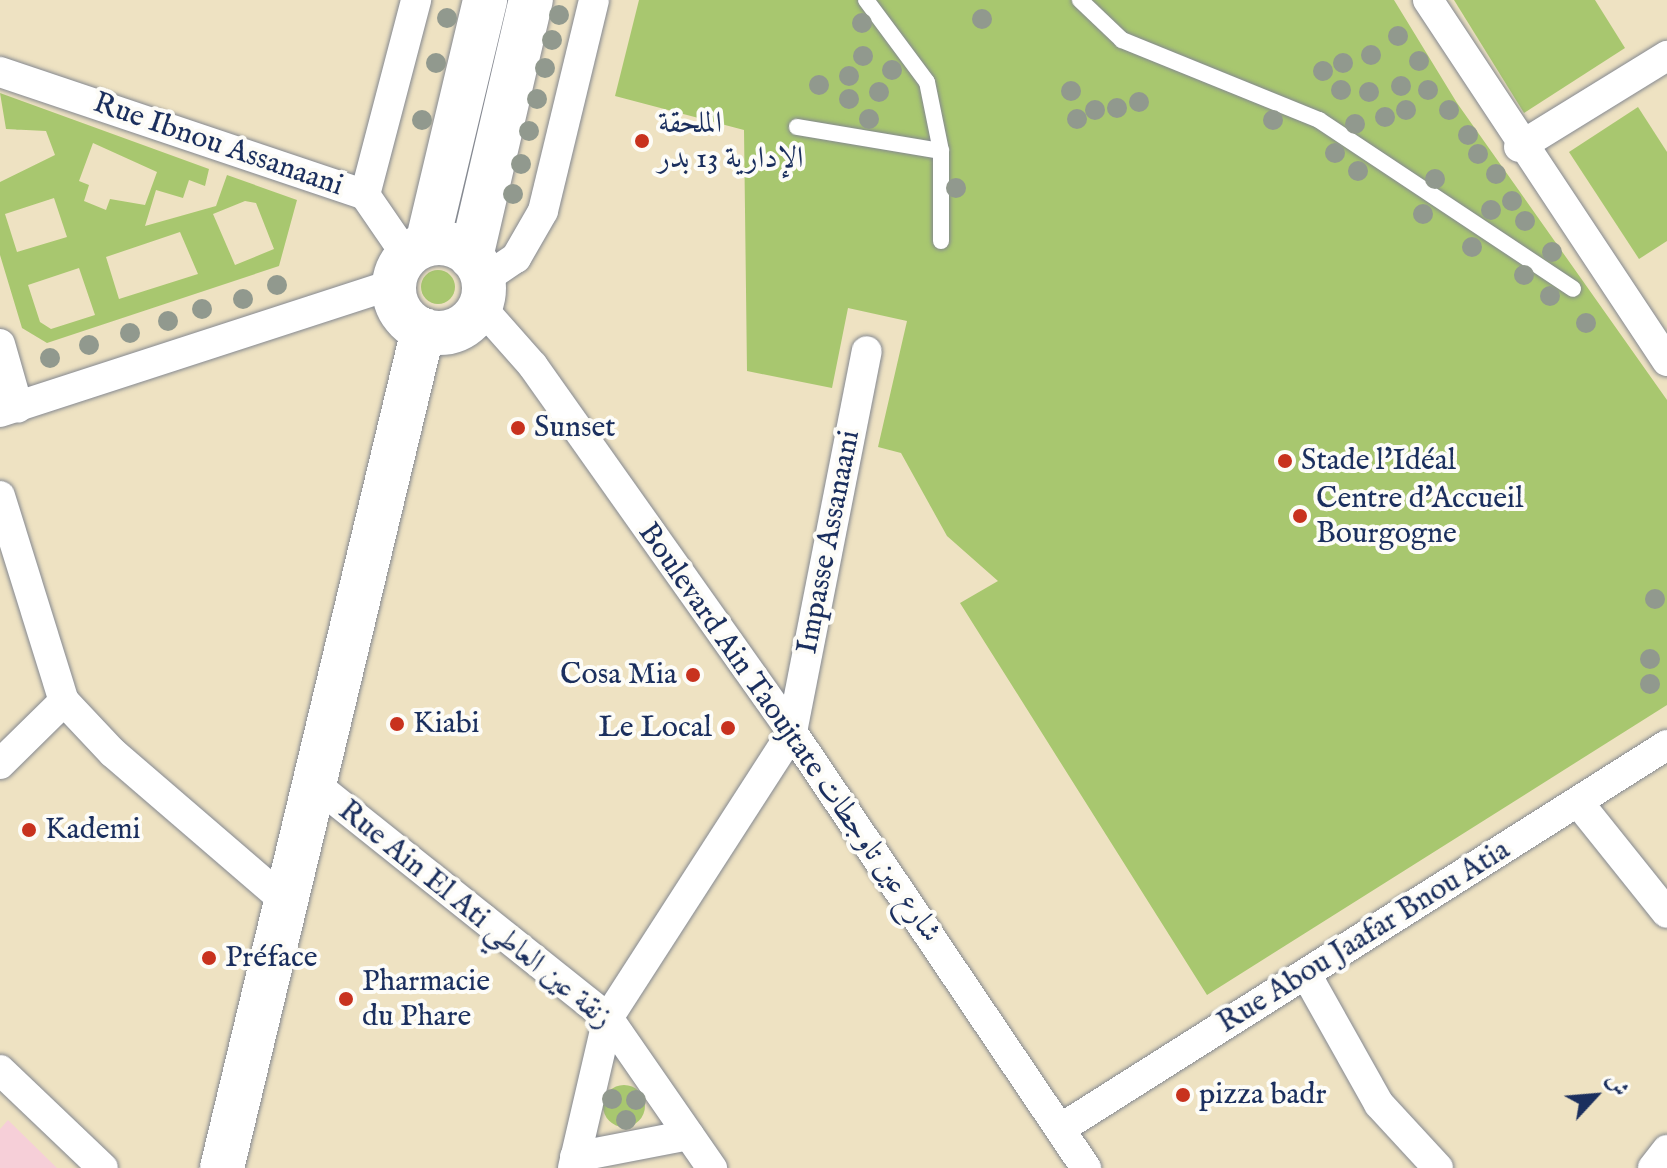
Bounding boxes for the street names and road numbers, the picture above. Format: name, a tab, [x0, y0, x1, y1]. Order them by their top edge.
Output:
street label: Rue Ibnou Assanaani	[88, 85, 348, 205]
street label: Impasse Assanaani	[790, 427, 868, 657]
street label: Boulevard Ain Taoujtate شارع عين تاوجطات	[630, 516, 948, 950]
street label: Rue Ain El Ati زنقة عين العاطي	[331, 793, 619, 1037]
street label: Rue Abou Jaafar Bnou Atia	[1211, 832, 1517, 1042]

